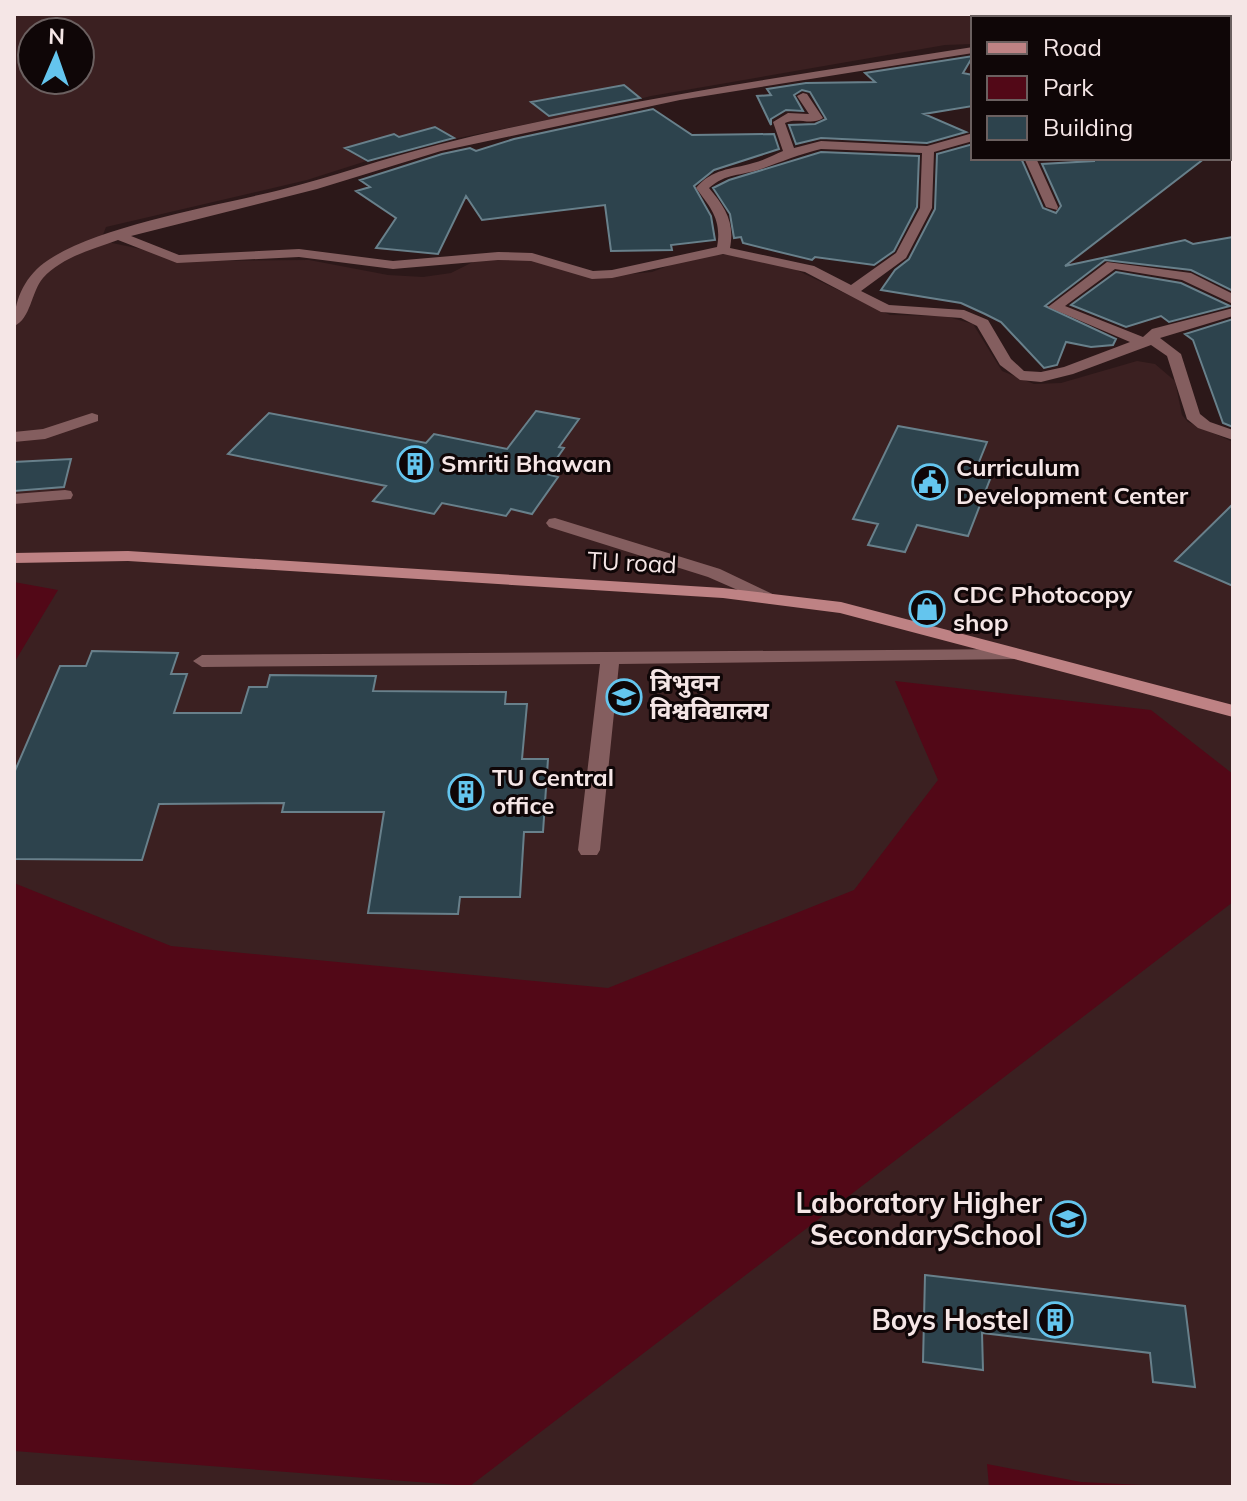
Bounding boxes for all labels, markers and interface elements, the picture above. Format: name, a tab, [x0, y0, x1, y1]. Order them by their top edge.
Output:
north arrow	[16, 16, 96, 96]
legend	[971, 16, 1231, 160]
text: N	[48, 22, 65, 50]
text: Road	[1043, 32, 1102, 62]
text: Park	[1043, 72, 1094, 102]
text: Building	[1043, 112, 1133, 142]
building icon: Smriti Bhawan	[396, 445, 434, 483]
place label: Smriti Bhawan	[441, 448, 612, 478]
place label: Curriculum Development Center	[956, 452, 1189, 510]
public building icon: Curriculum Development Center	[911, 463, 949, 501]
street label: TU road	[587, 545, 677, 579]
place label: CDC Photocopy shop	[953, 579, 1133, 637]
shop icon: CDC Photocopy shop	[908, 590, 946, 628]
place label: त्रिभुवन विश्वविद्यालय	[650, 667, 769, 725]
school or university icon: त्रिभुवन विश्वविद्यालय	[605, 678, 643, 716]
place label: TU Central office	[492, 762, 614, 820]
building icon: TU Central office	[447, 773, 485, 811]
place label: Laboratory Higher SecondarySchool	[795, 1185, 1042, 1252]
school or university icon: Laboratory Higher SecondarySchool	[1049, 1200, 1087, 1238]
building icon: Boys Hostel	[1036, 1301, 1074, 1339]
place label: Boys Hostel	[871, 1302, 1029, 1337]

